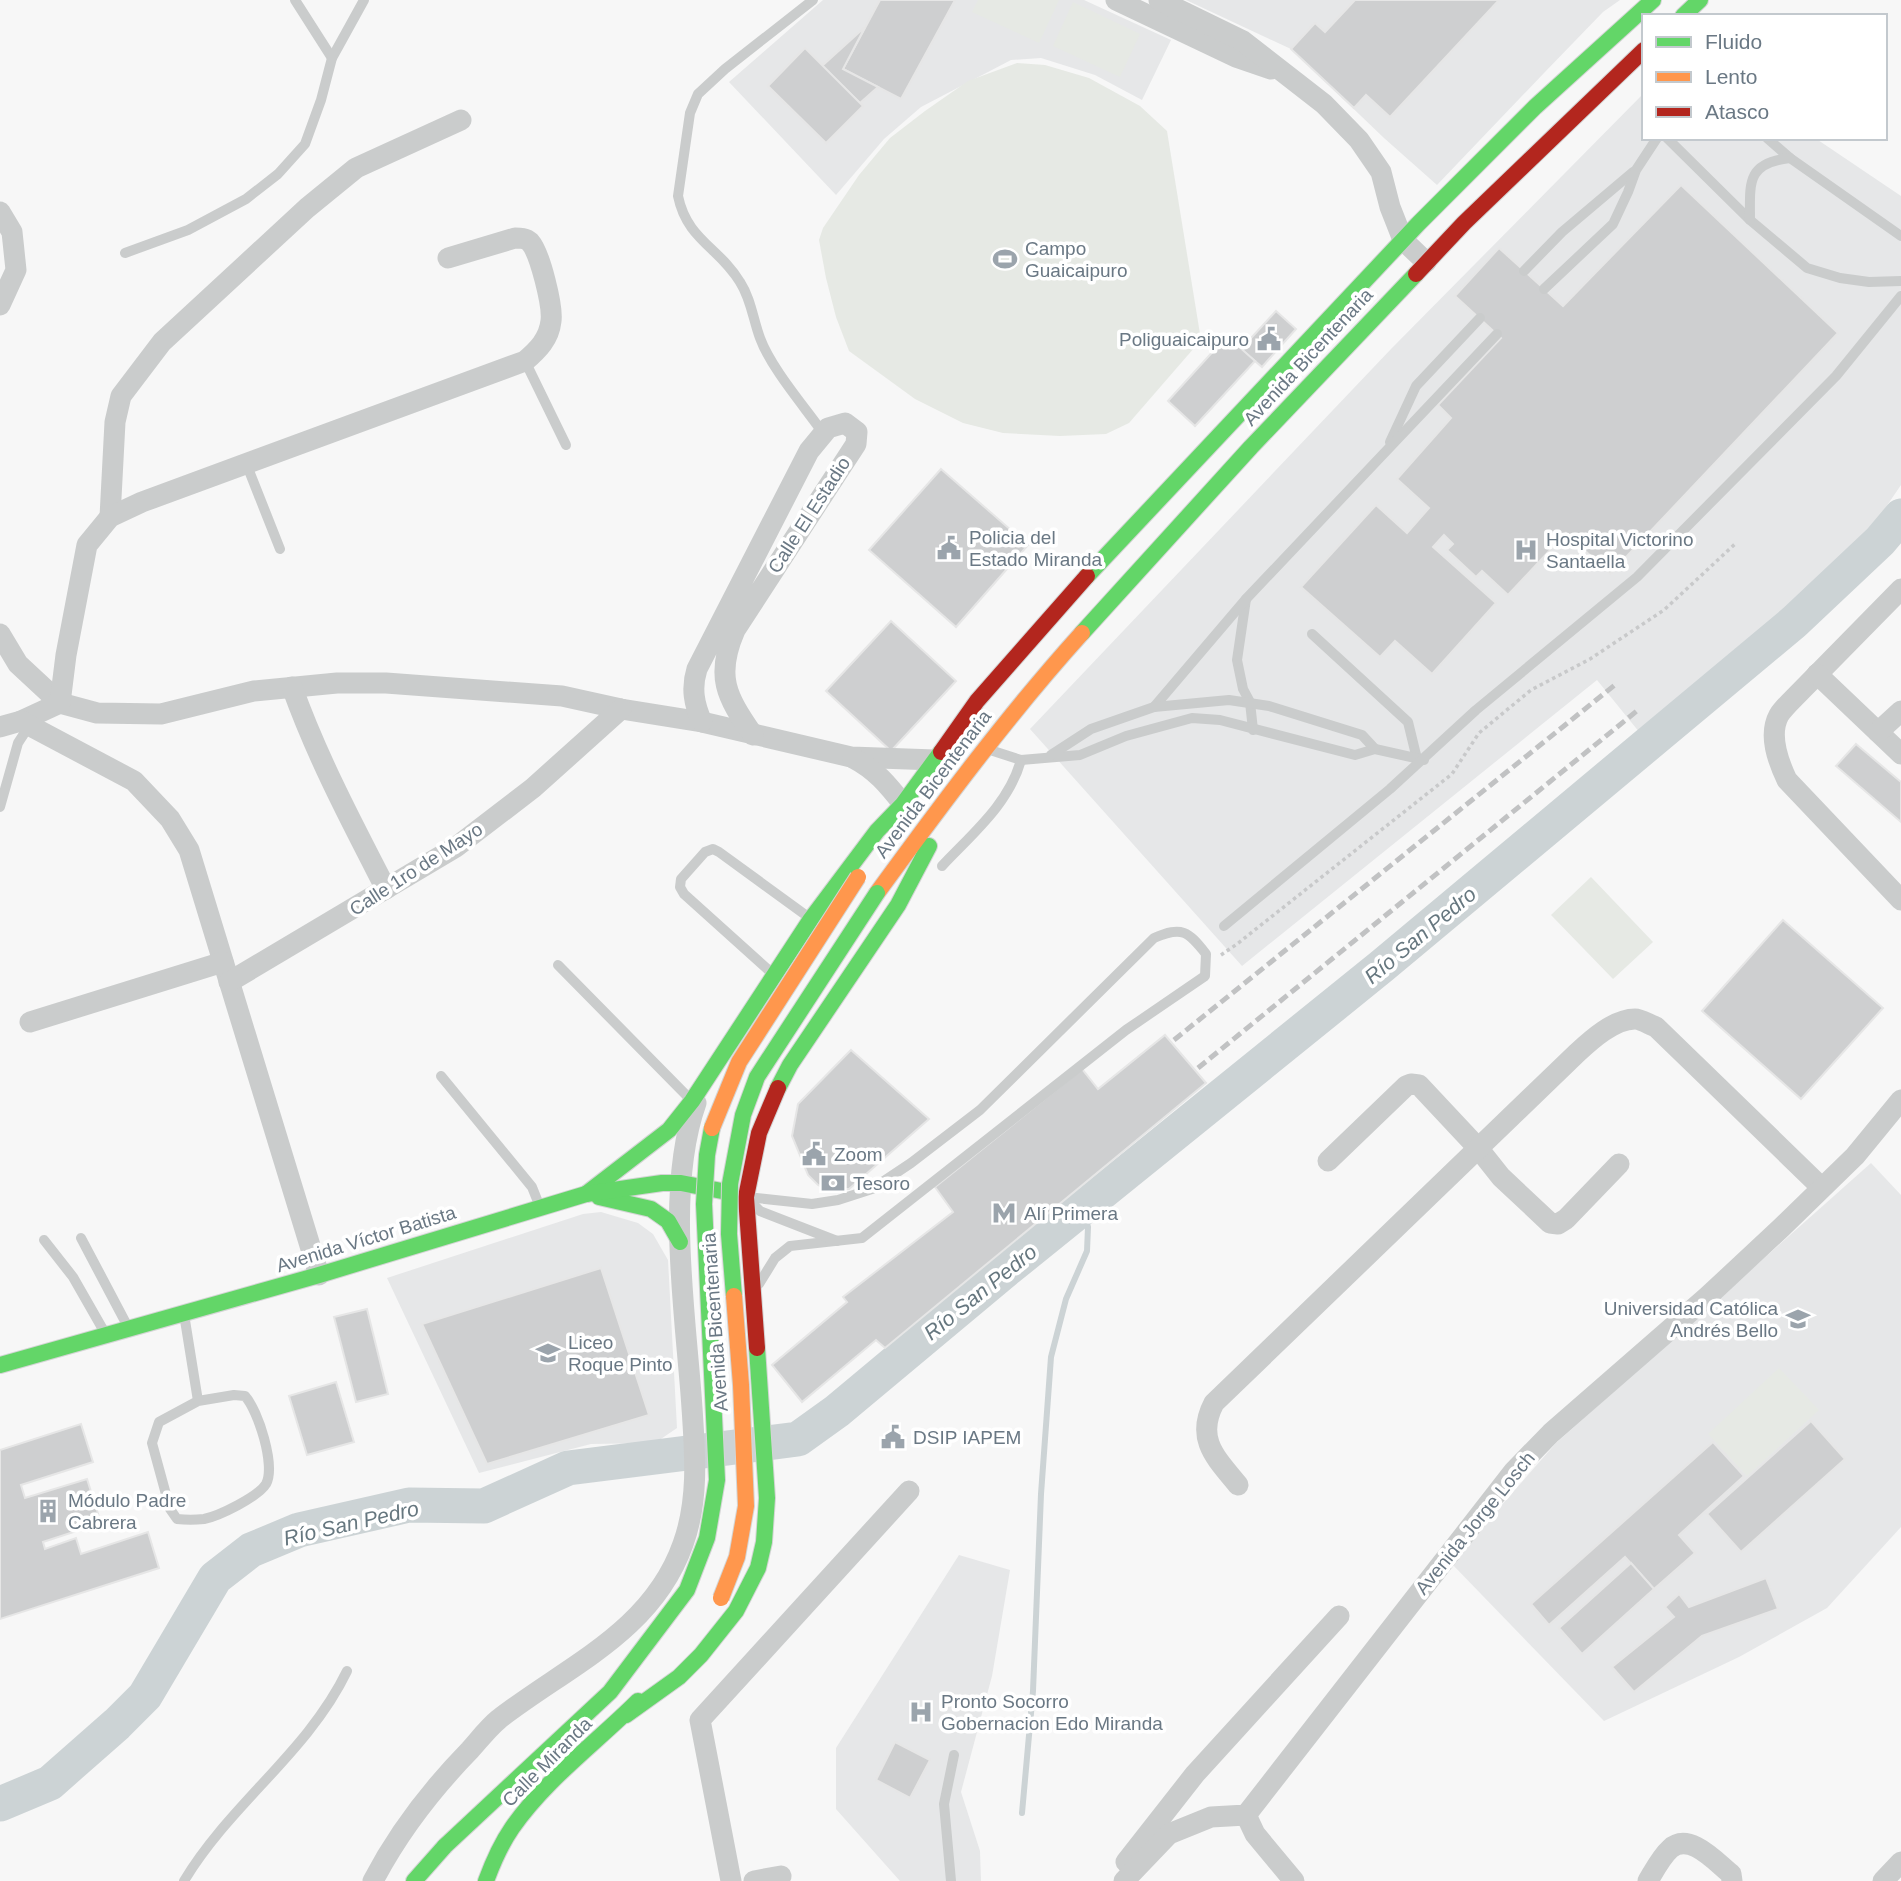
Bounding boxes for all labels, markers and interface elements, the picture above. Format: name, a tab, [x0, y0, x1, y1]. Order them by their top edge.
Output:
legend	[1642, 14, 1887, 140]
text: Fluido	[1705, 30, 1762, 53]
text: Lento	[1705, 65, 1758, 88]
text: Atasco	[1705, 100, 1769, 123]
place label: Campo Guaicaipuro	[1025, 238, 1127, 281]
sports icon: Campo Guaicaipuro	[991, 245, 1019, 273]
street label: Avenida Bicentenaria	[1239, 284, 1377, 430]
public building icon: Poliguaicaipuro	[1255, 325, 1283, 353]
place label: Poliguaicaipuro	[1119, 329, 1249, 350]
street label: Calle El Estadio	[764, 453, 854, 577]
place label: Policia del Estado Miranda	[969, 527, 1103, 570]
place label: Hospital Victorino Santaella	[1546, 529, 1694, 572]
public building icon: Policia del Estado Miranda	[935, 534, 963, 562]
hospital icon: Hospital Victorino Santaella	[1512, 536, 1540, 564]
street label: Avenida Bicentenaria	[871, 706, 996, 862]
street label: Calle 1ro de Mayo	[346, 818, 486, 920]
water label: Río San Pedro	[1360, 882, 1480, 988]
public building icon: Zoom	[800, 1140, 828, 1168]
place label: Zoom	[834, 1144, 883, 1165]
bank icon: Tesoro	[819, 1169, 847, 1197]
place label: Tesoro	[853, 1173, 910, 1194]
metro station icon: Alí Primera	[990, 1199, 1018, 1227]
street label: Avenida Víctor Batista	[274, 1202, 459, 1276]
place label: Alí Primera	[1024, 1203, 1118, 1224]
street label: Avenida Bicentenaria	[698, 1231, 732, 1412]
water label: Río San Pedro	[919, 1240, 1041, 1344]
place label: Universidad Católica Andrés Bello	[1604, 1298, 1778, 1341]
school or university icon: Universidad Católica Andrés Bello	[1784, 1305, 1812, 1333]
place label: Liceo Roque Pinto	[568, 1332, 673, 1375]
school or university icon: Liceo Roque Pinto	[534, 1339, 562, 1367]
public building icon: DSIP IAPEM	[879, 1423, 907, 1451]
place label: DSIP IAPEM	[913, 1427, 1021, 1448]
street label: Avenida Jorge Losch	[1411, 1448, 1539, 1598]
place label: Módulo Padre Cabrera	[68, 1490, 186, 1533]
water label: Río San Pedro	[281, 1496, 421, 1550]
building icon: Módulo Padre Cabrera	[34, 1497, 62, 1525]
place label: Pronto Socorro Gobernacion Edo Miranda	[941, 1691, 1163, 1734]
hospital icon: Pronto Socorro Gobernacion Edo Miranda	[907, 1698, 935, 1726]
street label: Calle Miranda	[498, 1713, 596, 1811]

